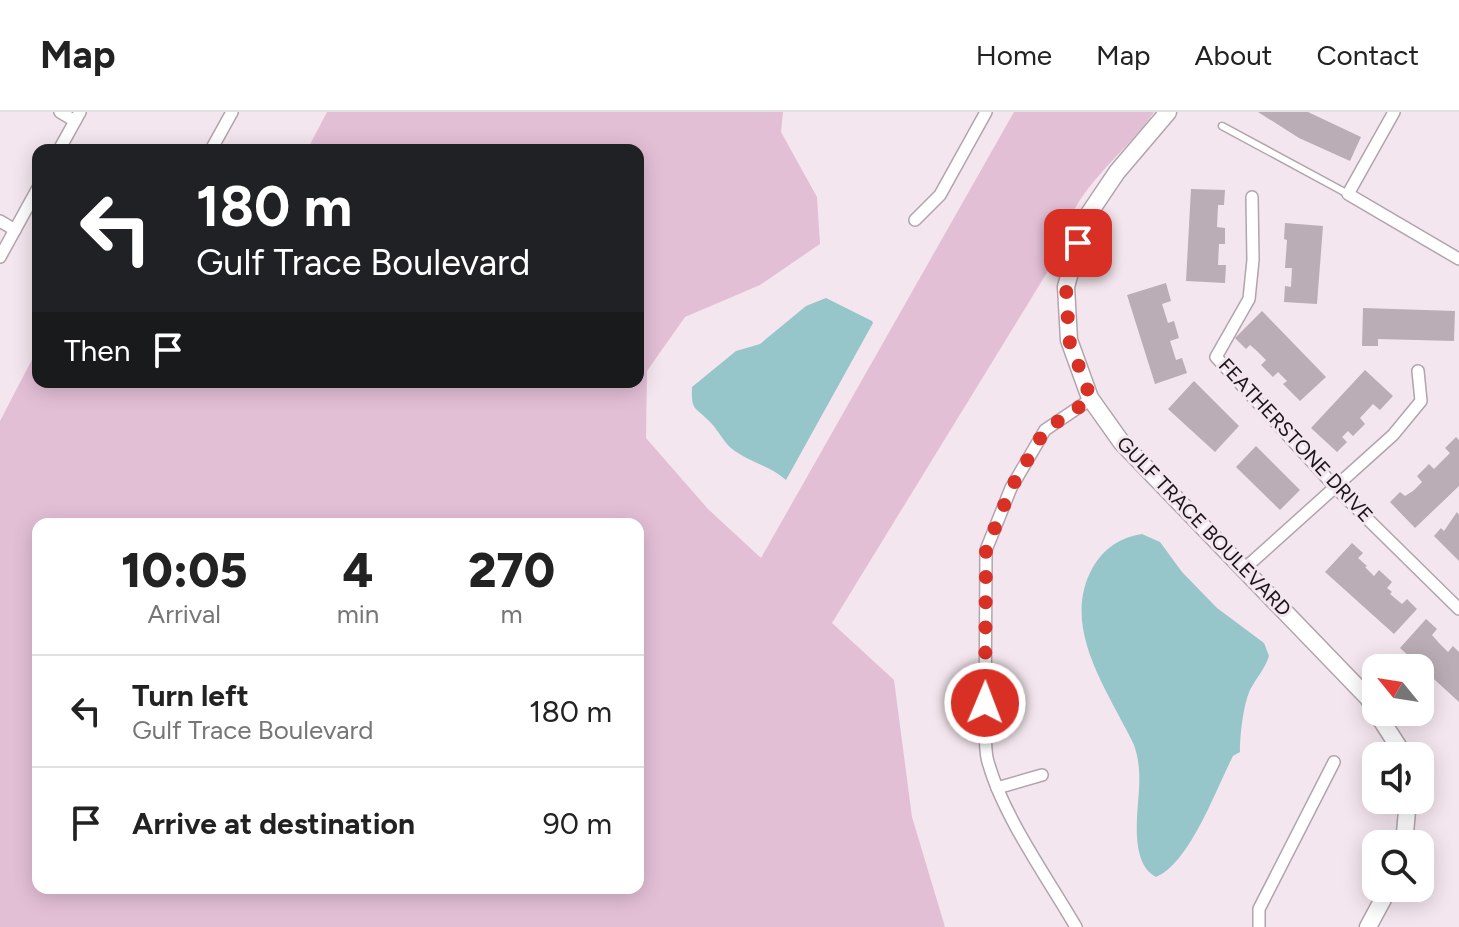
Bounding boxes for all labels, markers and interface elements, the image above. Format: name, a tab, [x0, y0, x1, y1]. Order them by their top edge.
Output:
text: Map	[40, 32, 116, 78]
text: Home	[976, 38, 1052, 72]
text: Map	[1096, 38, 1151, 72]
text: About	[1195, 38, 1272, 72]
text: Contact	[1316, 38, 1419, 72]
text: 180 m	[196, 173, 352, 240]
icon: left	[64, 176, 168, 280]
pin	[1044, 209, 1112, 277]
icon: arrive	[1056, 221, 1100, 265]
text: Gulf Trace Boulevard	[196, 241, 530, 284]
icon: arrive	[146, 328, 190, 372]
text: Then	[64, 332, 130, 369]
street label: FEATHERSTONE DRIVE	[1214, 353, 1378, 527]
street label: GULF TRACE BOULEVARD	[1112, 431, 1296, 621]
text: 10:05	[121, 541, 248, 599]
text: 4	[343, 541, 373, 599]
text: 270	[468, 541, 555, 599]
text: Arrival	[148, 598, 221, 630]
text: min	[337, 598, 379, 630]
text: m	[501, 598, 523, 630]
north arrow	[1362, 654, 1434, 726]
map controls	[1362, 654, 1434, 902]
position arrow	[943, 661, 1027, 745]
text: Turn left	[132, 677, 249, 714]
icon: left	[64, 689, 108, 733]
text: 180 m	[529, 693, 612, 730]
text: Gulf Trace Boulevard	[132, 714, 373, 746]
button: sound	[1362, 742, 1434, 814]
icon: arrive	[64, 801, 108, 845]
text: Arrive at destination	[132, 805, 415, 842]
text: 90 m	[543, 805, 612, 842]
button: search	[1362, 830, 1434, 902]

